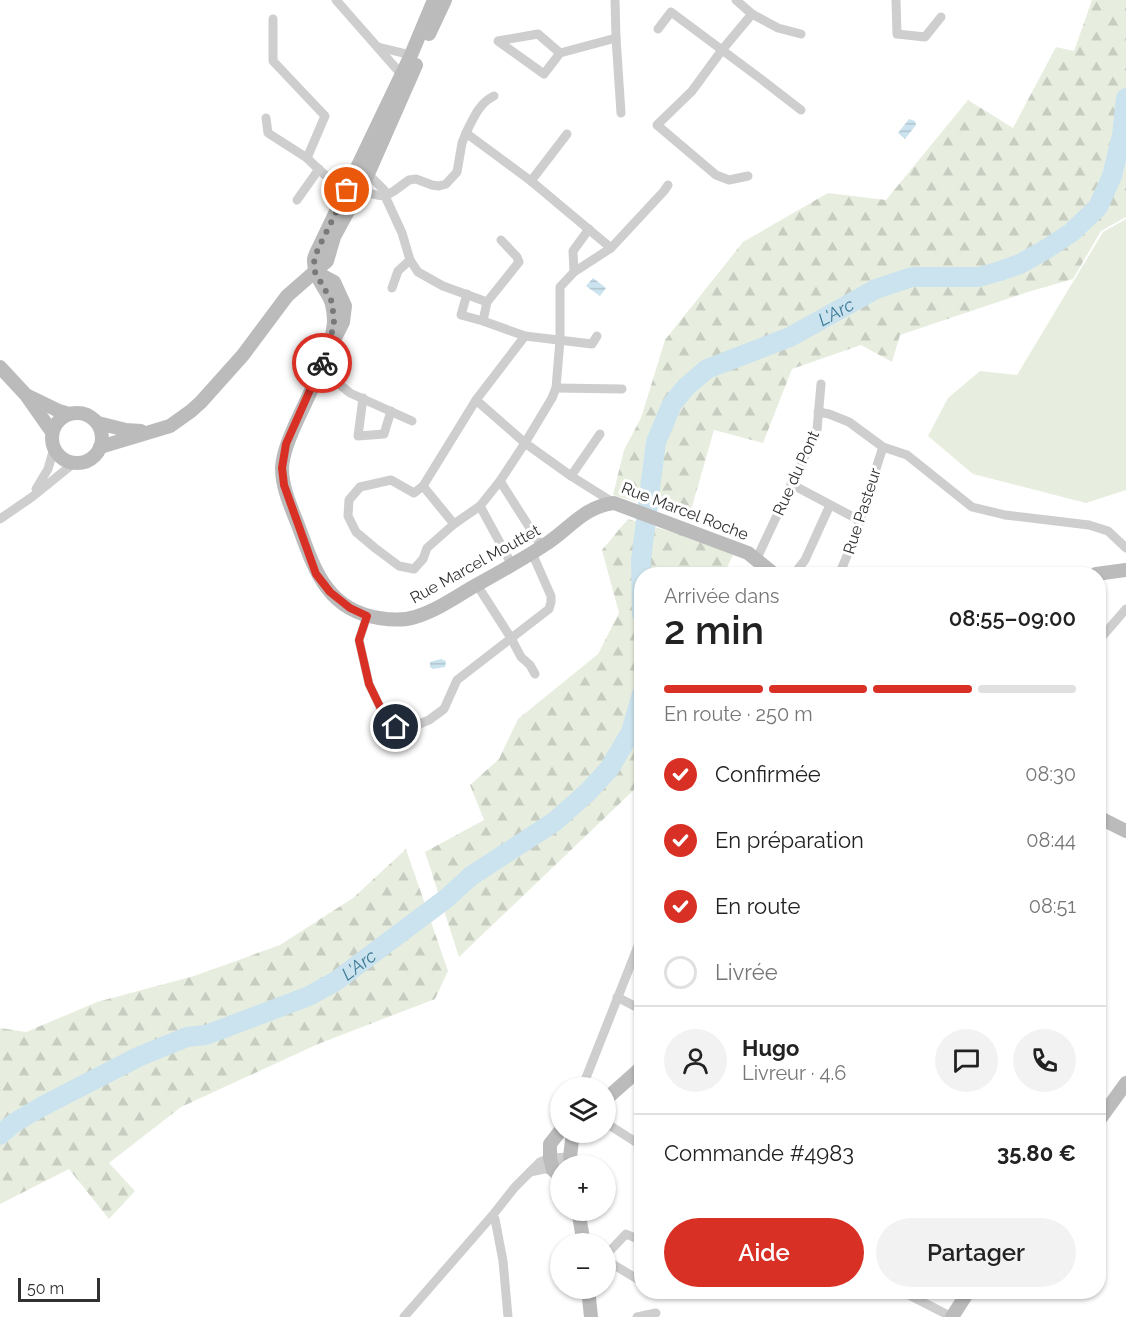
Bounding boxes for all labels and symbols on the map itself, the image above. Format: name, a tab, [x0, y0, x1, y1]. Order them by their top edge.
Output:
pin	[321, 164, 372, 215]
water label: L'Arc	[814, 293, 858, 330]
courier	[292, 333, 352, 393]
street label: Rue du Pont	[769, 427, 823, 518]
street label: Rue Pasteur	[839, 465, 885, 556]
street label: Rue Marcel Roche	[619, 478, 751, 544]
street label: Rue Marcel Mouttet	[407, 520, 544, 608]
pin	[370, 701, 421, 752]
water label: L'Arc	[337, 944, 380, 984]
scale bar	[18, 1275, 100, 1302]

